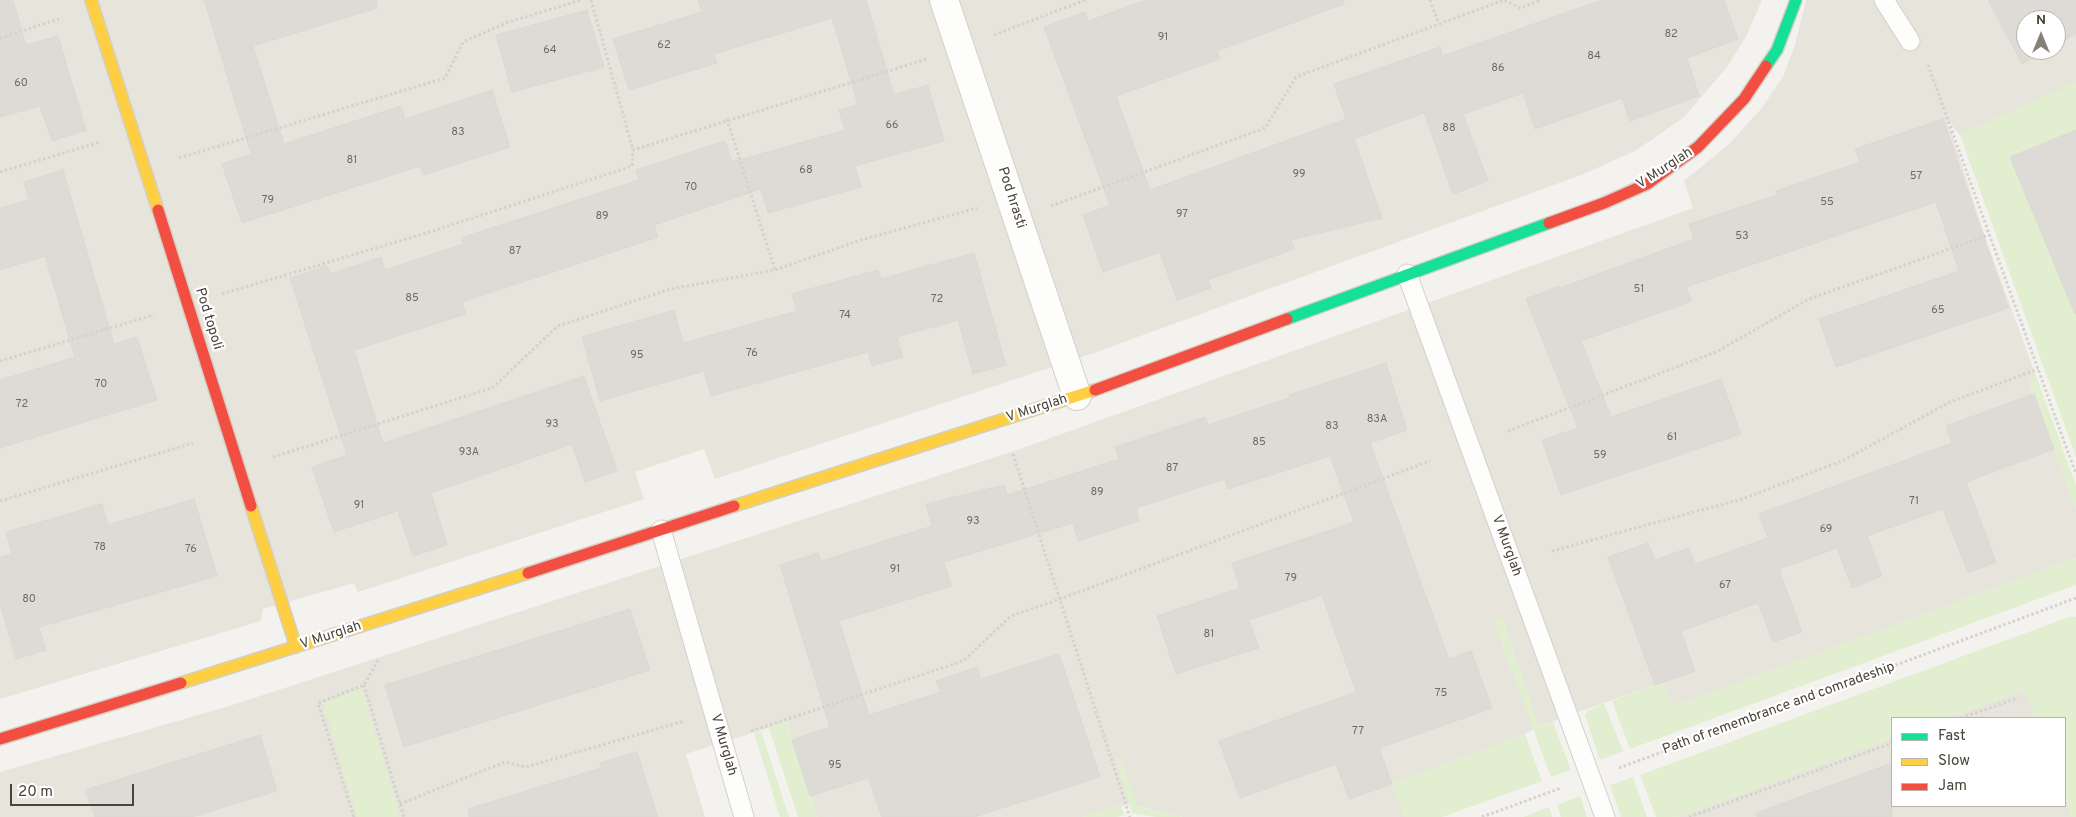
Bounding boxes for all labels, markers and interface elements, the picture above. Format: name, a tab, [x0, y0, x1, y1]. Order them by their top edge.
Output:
north arrow	[2016, 10, 2066, 60]
text: N	[2036, 12, 2046, 29]
house number: 82	[1664, 28, 1678, 42]
house number: 91	[1158, 31, 1168, 45]
house number: 62	[657, 39, 671, 53]
house number: 64	[543, 44, 557, 58]
house number: 84	[1587, 50, 1601, 64]
house number: 86	[1491, 62, 1505, 76]
house number: 60	[14, 77, 28, 91]
house number: 66	[885, 119, 899, 133]
house number: 88	[1442, 122, 1456, 136]
house number: 83	[451, 126, 465, 140]
street label: V Murglah	[1634, 145, 1696, 193]
house number: 81	[347, 154, 357, 168]
house number: 68	[799, 164, 813, 178]
street label: Pod hrasti	[993, 165, 1029, 231]
house number: 99	[1292, 168, 1306, 182]
house number: 57	[1910, 170, 1922, 184]
house number: 70	[685, 181, 697, 195]
house number: 79	[262, 194, 274, 208]
house number: 55	[1820, 196, 1834, 210]
house number: 97	[1176, 208, 1188, 222]
house number: 89	[595, 210, 609, 224]
house number: 53	[1735, 230, 1749, 244]
house number: 87	[509, 245, 521, 259]
house number: 51	[1634, 283, 1644, 297]
street label: Pod topoli	[191, 286, 225, 352]
house number: 85	[405, 292, 419, 306]
house number: 72	[931, 293, 943, 307]
house number: 65	[1931, 304, 1945, 318]
house number: 74	[839, 309, 851, 323]
house number: 76	[746, 347, 758, 361]
house number: 95	[630, 349, 644, 363]
house number: 70	[95, 378, 107, 392]
street label: V Murglah	[1004, 391, 1070, 427]
house number: 72	[16, 398, 28, 412]
house number: 83A	[1367, 413, 1387, 427]
house number: 93	[545, 418, 559, 432]
house number: 83	[1325, 420, 1339, 434]
house number: 61	[1667, 431, 1677, 445]
house number: 85	[1252, 436, 1266, 450]
house number: 93A	[459, 446, 479, 460]
house number: 59	[1593, 449, 1607, 463]
house number: 87	[1166, 462, 1178, 476]
house number: 89	[1090, 486, 1104, 500]
house number: 71	[1909, 495, 1919, 509]
house number: 91	[354, 499, 364, 513]
street label: V Murglah	[1487, 513, 1525, 579]
house number: 93	[966, 515, 980, 529]
house number: 69	[1820, 523, 1832, 537]
house number: 78	[94, 541, 106, 555]
house number: 76	[185, 543, 197, 557]
house number: 91	[890, 563, 900, 577]
house number: 79	[1285, 572, 1297, 586]
house number: 67	[1719, 579, 1731, 593]
house number: 80	[22, 593, 36, 607]
street label: V Murglah	[298, 618, 364, 654]
house number: 81	[1204, 628, 1214, 642]
street label: Path of remembrance and comradeship	[1661, 659, 1897, 759]
house number: 75	[1435, 687, 1447, 701]
street label: V Murglah	[706, 712, 740, 778]
legend	[1891, 717, 2066, 807]
house number: 77	[1352, 725, 1364, 739]
text: Fast	[1938, 727, 1966, 746]
text: Slow	[1938, 752, 1970, 771]
house number: 95	[828, 759, 842, 773]
scale bar	[12, 774, 136, 806]
text: Jam	[1938, 777, 1967, 796]
text: 20 m	[18, 783, 53, 802]

